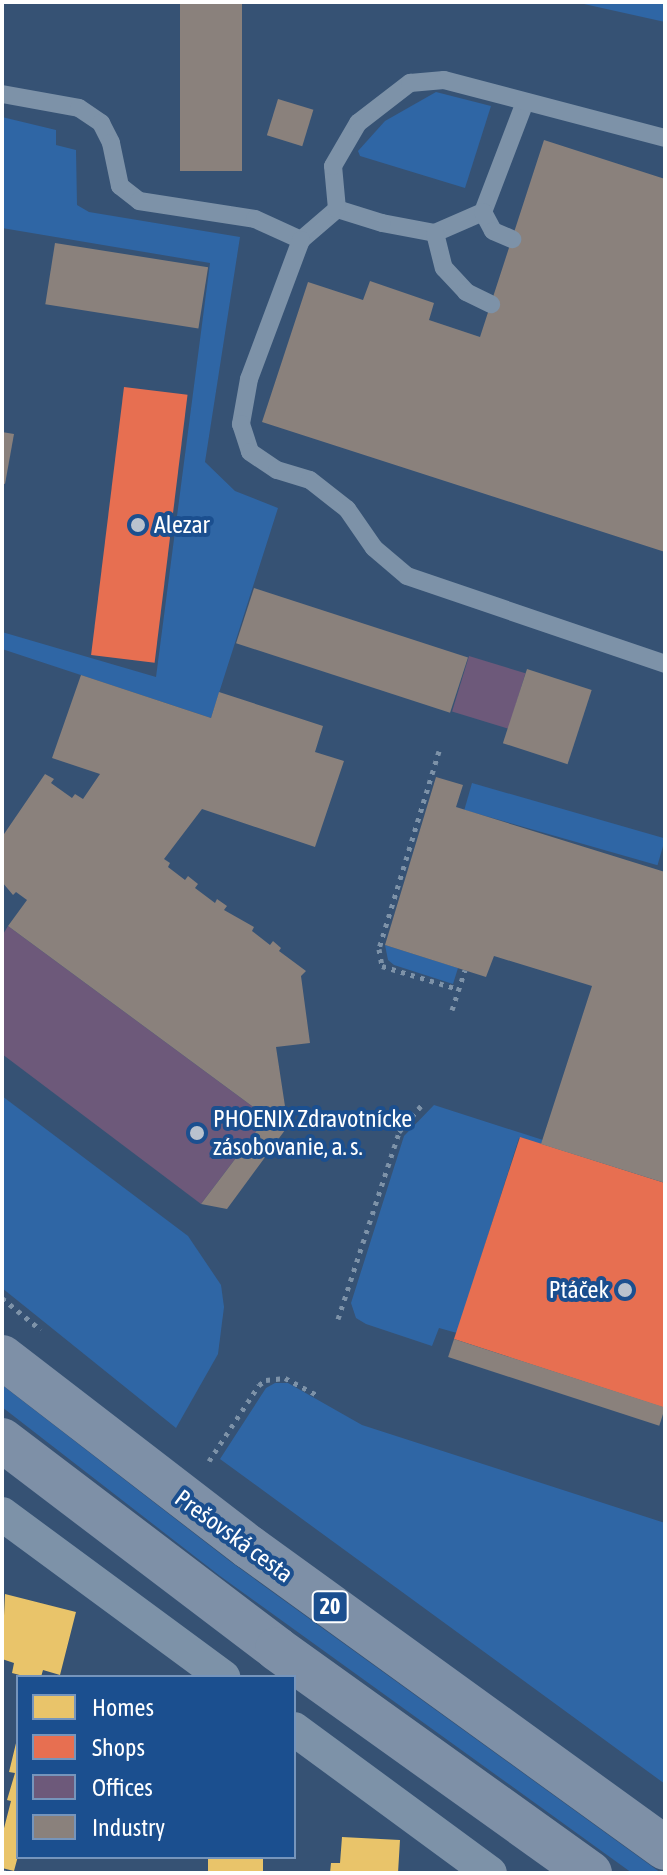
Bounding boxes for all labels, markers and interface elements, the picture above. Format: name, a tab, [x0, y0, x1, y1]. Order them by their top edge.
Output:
place label: Alezar	[154, 511, 210, 539]
marker: Alezar	[129, 516, 147, 534]
place label: PHOENIX Zdravotnícke zásobovanie, a. s.	[213, 1105, 412, 1161]
marker: PHOENIX Zdravotnícke zásobovanie, a. s.	[188, 1124, 206, 1142]
place label: Ptáček	[549, 1276, 609, 1304]
marker: Ptáček	[616, 1281, 634, 1299]
street label: Prešovská cesta	[169, 1484, 299, 1588]
road number: 20	[310, 1589, 350, 1625]
legend	[16, 1675, 296, 1859]
text: Homes	[92, 1694, 154, 1721]
text: Shops	[92, 1734, 145, 1761]
text: Offices	[92, 1774, 153, 1801]
text: Industry	[92, 1814, 165, 1841]

